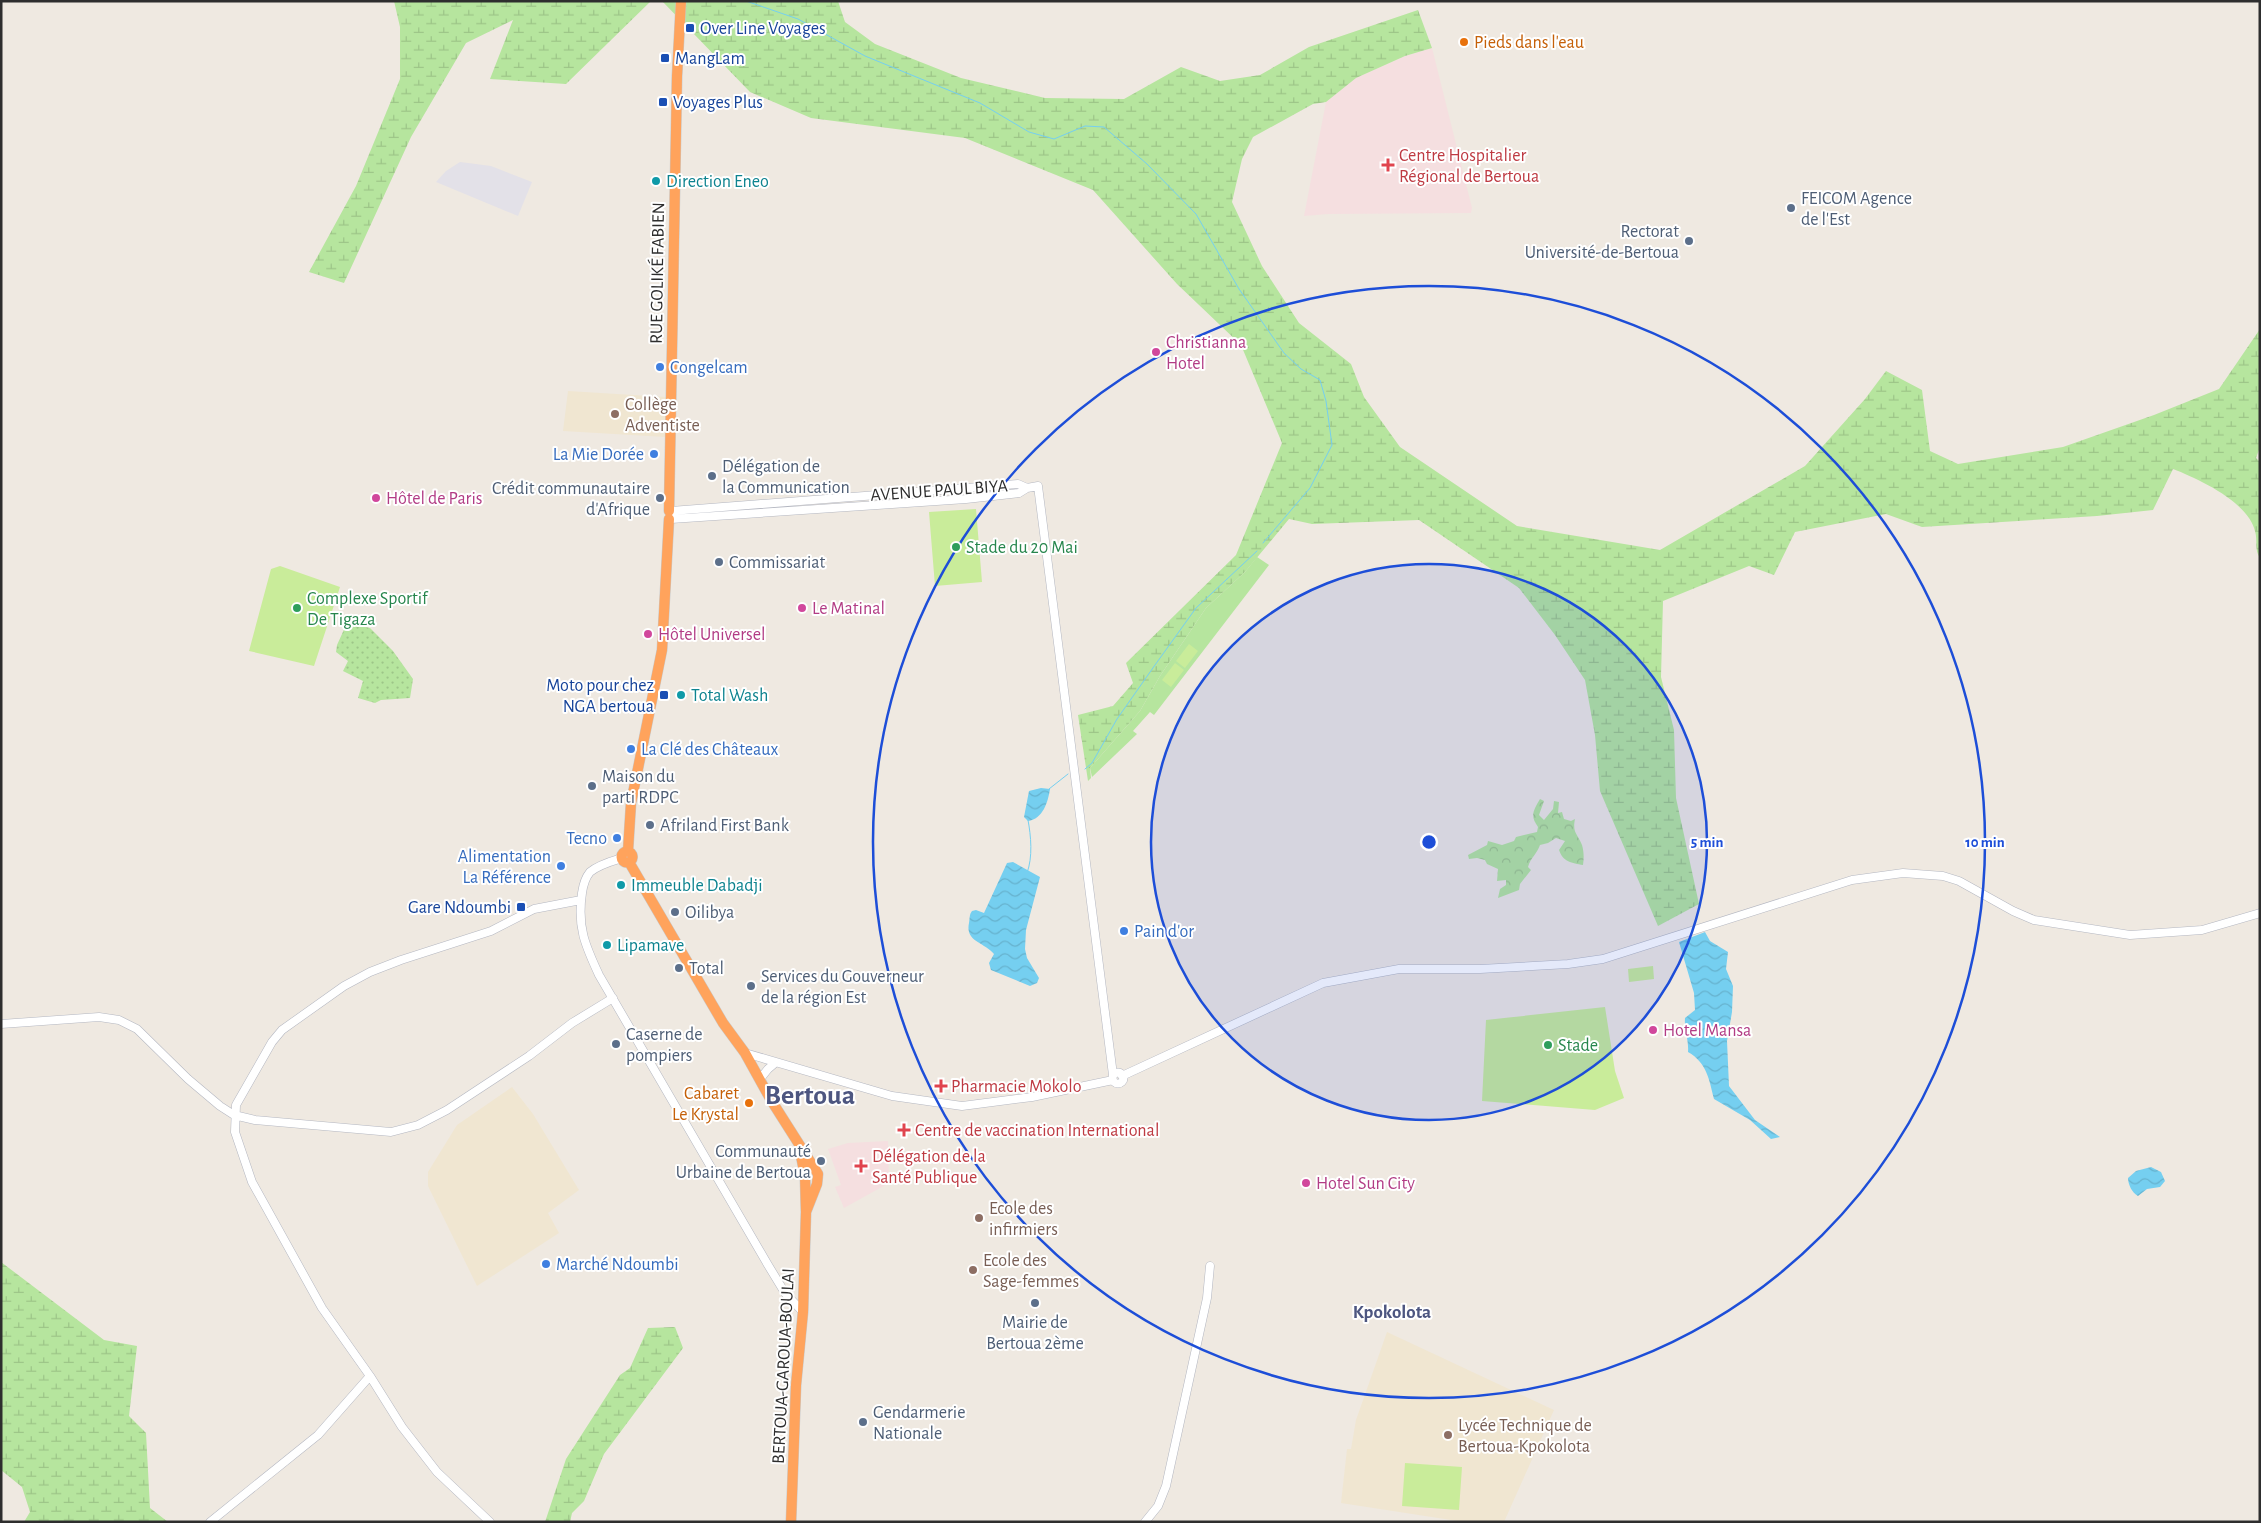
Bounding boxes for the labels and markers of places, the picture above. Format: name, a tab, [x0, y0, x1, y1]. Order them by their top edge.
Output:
place label: Over Line Voyages	[700, 20, 826, 38]
marker: Over Line Voyages	[684, 22, 696, 34]
place label: Pieds dans l'eau	[1474, 34, 1584, 52]
marker: Pieds dans l'eau	[1458, 36, 1470, 48]
place label: MangLam	[675, 50, 745, 68]
marker: MangLam	[659, 52, 671, 64]
place label: Voyages Plus	[673, 94, 763, 112]
marker: Voyages Plus	[657, 96, 669, 108]
place label: Centre Hospitalier Régional de Bertoua	[1399, 147, 1539, 186]
marker: Centre Hospitalier Régional de Bertoua	[1381, 158, 1395, 172]
place label: Direction Eneo	[666, 173, 769, 191]
marker: Direction Eneo	[650, 175, 662, 187]
place label: FEICOM Agence de l'Est	[1801, 190, 1912, 229]
marker: FEICOM Agence de l'Est	[1785, 202, 1797, 214]
place label: Rectorat Université-de-Bertoua	[1525, 223, 1679, 262]
marker: Rectorat Université-de-Bertoua	[1683, 235, 1695, 247]
place label: Christianna Hotel	[1166, 334, 1246, 373]
marker: Christianna Hotel	[1150, 346, 1162, 358]
place label: Congelcam	[670, 359, 748, 377]
marker: Congelcam	[654, 361, 666, 373]
place label: Collège Adventiste	[625, 396, 700, 435]
marker: Collège Adventiste	[609, 408, 621, 420]
place label: La Mie Dorée	[553, 446, 644, 464]
marker: La Mie Dorée	[648, 448, 660, 460]
place label: Délégation de la Communication	[722, 458, 850, 497]
marker: Délégation de la Communication	[706, 470, 718, 482]
place label: Crédit communautaire d'Afrique	[492, 480, 650, 519]
place label: Hôtel de Paris	[386, 490, 482, 508]
marker: Hôtel de Paris	[370, 492, 382, 504]
marker: Crédit communautaire d'Afrique	[654, 492, 666, 504]
place label: Stade du 20 Mai	[966, 539, 1078, 557]
marker: Stade du 20 Mai	[950, 541, 962, 553]
place label: Commissariat	[729, 554, 826, 572]
marker: Commissariat	[713, 556, 725, 568]
place label: Complexe Sportif De Tigaza	[307, 590, 429, 629]
place label: Le Matinal	[812, 600, 885, 618]
marker: Complexe Sportif De Tigaza	[291, 602, 303, 614]
marker: Le Matinal	[796, 602, 808, 614]
place label: Hôtel Universel	[658, 626, 765, 644]
marker: Hôtel Universel	[642, 628, 654, 640]
place label: Moto pour chez NGA bertoua	[546, 677, 654, 716]
place label: Total Wash	[691, 687, 768, 705]
marker: Moto pour chez NGA bertoua	[658, 689, 670, 701]
marker: Total Wash	[675, 689, 687, 701]
place label: La Clé des Châteaux	[641, 741, 778, 759]
marker: La Clé des Châteaux	[625, 743, 637, 755]
place label: Maison du parti RDPC	[602, 768, 679, 807]
marker: Maison du parti RDPC	[586, 780, 598, 792]
place label: Afriland First Bank	[660, 817, 790, 835]
marker: Afriland First Bank	[644, 819, 656, 831]
place label: Tecno	[566, 830, 607, 848]
marker: Tecno	[611, 832, 623, 844]
centre of rings	[1420, 833, 1438, 851]
place label: Alimentation La Référence	[458, 848, 551, 887]
marker: Alimentation La Référence	[555, 860, 567, 872]
place label: Immeuble Dabadji	[631, 877, 763, 895]
marker: Immeuble Dabadji	[615, 879, 627, 891]
place label: Gare Ndoumbi	[408, 899, 511, 917]
marker: Gare Ndoumbi	[515, 901, 527, 913]
place label: Oilibya	[685, 904, 734, 922]
marker: Oilibya	[669, 906, 681, 918]
place label: Pain d'or	[1134, 923, 1194, 941]
marker: Pain d'or	[1118, 925, 1130, 937]
place label: Lipamave	[617, 937, 684, 955]
marker: Lipamave	[601, 939, 613, 951]
place label: Total	[689, 960, 724, 978]
marker: Total	[673, 962, 685, 974]
place label: Services du Gouverneur de la région Est	[761, 968, 924, 1007]
marker: Services du Gouverneur de la région Est	[745, 980, 757, 992]
place label: Hotel Mansa	[1663, 1022, 1751, 1040]
marker: Hotel Mansa	[1647, 1024, 1659, 1036]
place label: Caserne de pompiers	[626, 1026, 703, 1065]
place label: Stade	[1558, 1037, 1598, 1055]
marker: Caserne de pompiers	[610, 1038, 622, 1050]
marker: Stade	[1542, 1039, 1554, 1051]
place label: Pharmacie Mokolo	[951, 1078, 1082, 1096]
marker: Pharmacie Mokolo	[935, 1080, 947, 1092]
place label: Cabaret Le Krystal	[672, 1085, 739, 1124]
marker: Cabaret Le Krystal	[743, 1097, 755, 1109]
place label: Centre de vaccination International	[915, 1122, 1159, 1140]
marker: Centre de vaccination International	[897, 1123, 911, 1137]
place label: Communauté Urbaine de Bertoua	[676, 1143, 811, 1182]
place label: Délégation de la Santé Publique	[872, 1148, 986, 1187]
marker: Communauté Urbaine de Bertoua	[815, 1155, 827, 1167]
marker: Délégation de la Santé Publique	[854, 1159, 868, 1173]
place label: Hotel Sun City	[1316, 1175, 1415, 1193]
marker: Hotel Sun City	[1300, 1177, 1312, 1189]
place label: Ecole des infirmiers	[989, 1200, 1058, 1239]
marker: Ecole des infirmiers	[973, 1212, 985, 1224]
place label: Ecole des Sage-femmes	[983, 1252, 1079, 1291]
place label: Marché Ndoumbi	[556, 1256, 679, 1274]
marker: Marché Ndoumbi	[540, 1258, 552, 1270]
marker: Ecole des Sage-femmes	[967, 1264, 979, 1276]
marker: Mairie de Bertoua 2ème	[1029, 1297, 1041, 1309]
place label: Mairie de Bertoua 2ème	[986, 1314, 1084, 1353]
place label: Gendarmerie Nationale	[873, 1404, 965, 1443]
marker: Gendarmerie Nationale	[857, 1416, 869, 1428]
place label: Lycée Technique de Bertoua-Kpokolota	[1458, 1417, 1592, 1456]
marker: Lycée Technique de Bertoua-Kpokolota	[1442, 1429, 1454, 1441]

